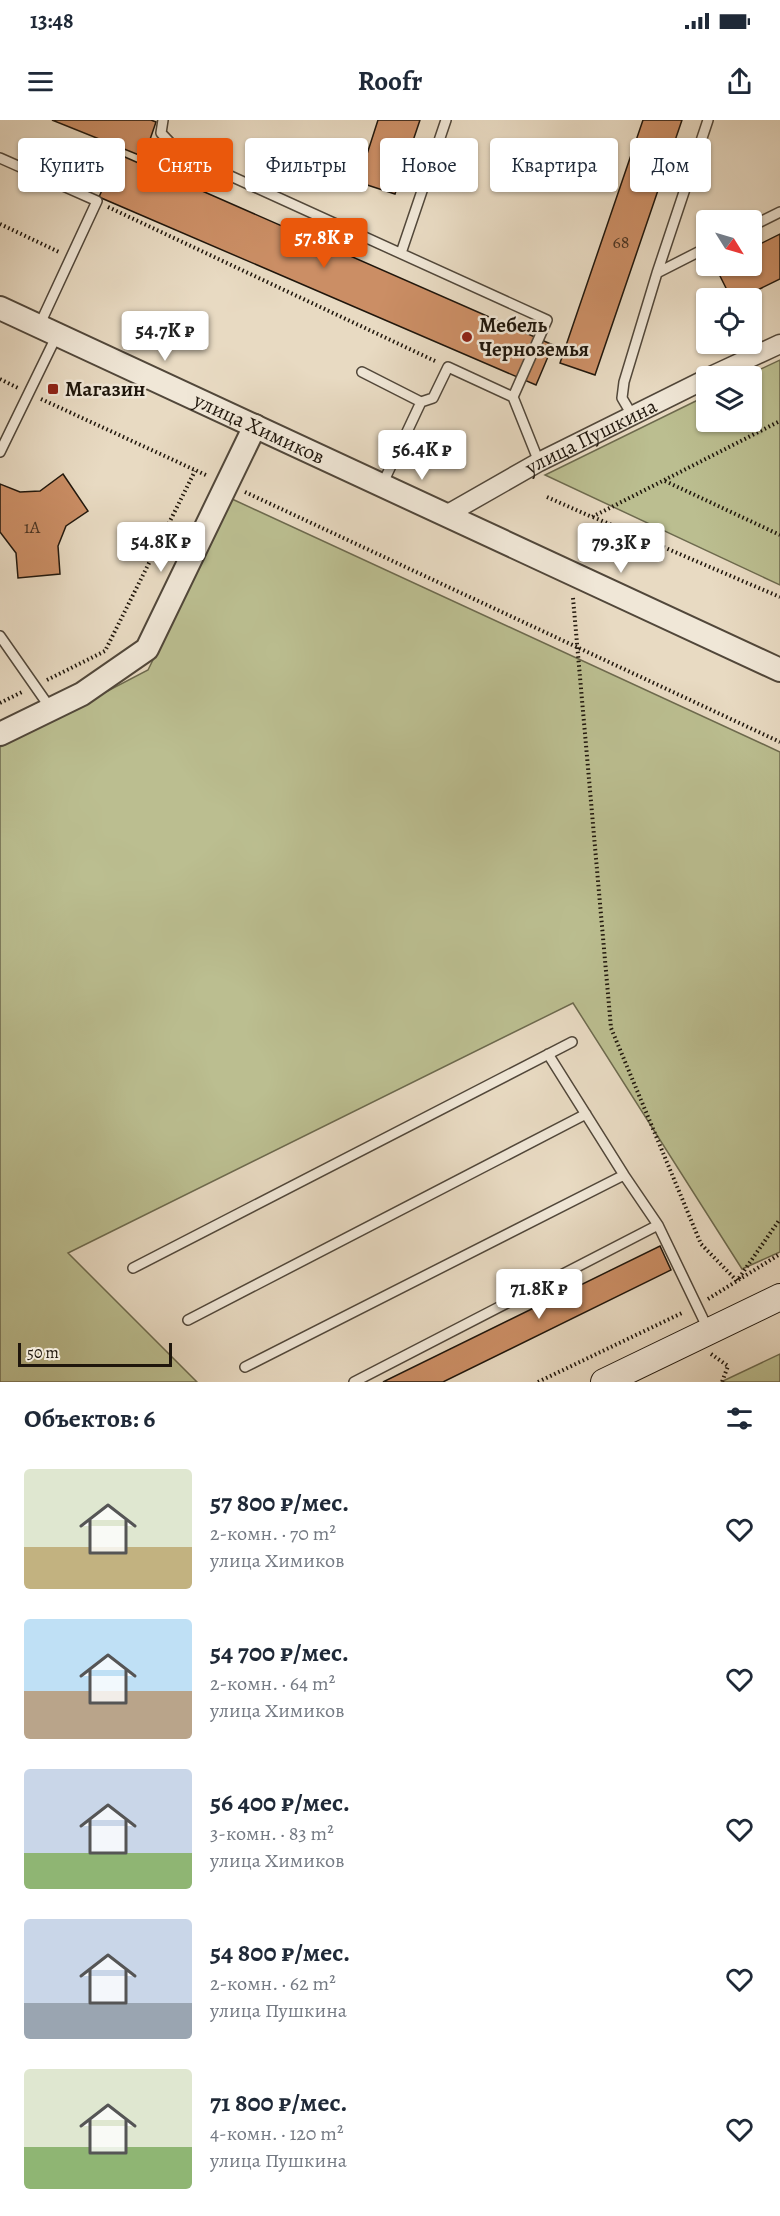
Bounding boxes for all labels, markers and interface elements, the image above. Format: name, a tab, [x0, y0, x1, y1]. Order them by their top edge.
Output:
text: 13:48	[30, 6, 73, 36]
text: Roofr	[358, 63, 422, 99]
icon: menu	[24, 65, 57, 98]
icon: share	[723, 65, 756, 98]
chip: Купить	[18, 138, 125, 192]
chip: Снять	[137, 138, 233, 192]
chip: Фильтры	[245, 138, 368, 192]
chip: Новое	[380, 138, 478, 192]
chip: Квартира	[490, 138, 618, 192]
chip: Дом	[630, 138, 711, 192]
north arrow	[696, 210, 762, 276]
map controls	[696, 210, 762, 432]
pin: 57.8K ₽	[269, 218, 379, 269]
text: 57.8K ₽	[295, 224, 353, 251]
house number: 68	[612, 230, 630, 254]
button: locate	[696, 288, 762, 354]
pin: 54.7K ₽	[110, 311, 220, 362]
place label: Мебель Черноземья	[479, 311, 589, 363]
text: 54.7K ₽	[136, 317, 194, 344]
marker: Мебель Черноземья	[460, 330, 474, 344]
button: layers	[696, 366, 762, 432]
place label: Магазин	[65, 375, 146, 403]
marker: Магазин	[46, 382, 60, 396]
street label: улица Химиков	[188, 386, 329, 471]
street label: улица Пушкина	[519, 391, 662, 482]
pin: 56.4K ₽	[367, 430, 477, 481]
text: 56.4K ₽	[392, 436, 452, 463]
house number: 1А	[24, 515, 41, 539]
pin: 54.8K ₽	[106, 522, 216, 573]
pin: 79.3K ₽	[566, 523, 676, 574]
text: 54.8K ₽	[131, 528, 191, 555]
text: 79.3K ₽	[592, 529, 650, 556]
pin: 71.8K ₽	[484, 1269, 594, 1320]
text: 71.8K ₽	[510, 1275, 568, 1302]
scale bar	[18, 1340, 172, 1368]
text: 50 m	[27, 1342, 59, 1364]
text: Объектов: 6	[24, 1401, 155, 1436]
icon: filters	[723, 1402, 756, 1435]
text: 57 800 ₽/мес.	[210, 1485, 349, 1520]
icon: home	[72, 1493, 144, 1565]
icon: heart	[723, 1513, 756, 1546]
text: 2-комн. · 70 m²	[210, 1520, 336, 1547]
text: улица Химиков	[210, 1547, 345, 1574]
text: 54 700 ₽/мес.	[210, 1635, 349, 1670]
icon: home	[72, 1643, 144, 1715]
icon: heart	[723, 1663, 756, 1696]
text: 2-комн. · 64 m²	[210, 1670, 335, 1697]
text: улица Химиков	[210, 1697, 345, 1724]
text: 56 400 ₽/мес.	[210, 1785, 350, 1820]
icon: home	[72, 1793, 144, 1865]
icon: heart	[723, 1813, 756, 1846]
text: 3-комн. · 83 m²	[210, 1820, 334, 1847]
text: улица Химиков	[210, 1847, 345, 1874]
text: 54 800 ₽/мес.	[210, 1935, 350, 1970]
icon: home	[72, 1943, 144, 2015]
icon: heart	[723, 1963, 756, 1996]
text: 2-комн. · 62 m²	[210, 1970, 336, 1997]
text: улица Пушкина	[210, 1997, 347, 2024]
text: 71 800 ₽/мес.	[210, 2085, 347, 2120]
icon: home	[72, 2093, 144, 2165]
icon: heart	[723, 2113, 756, 2146]
text: 4-комн. · 120 m²	[210, 2120, 344, 2147]
text: улица Пушкина	[210, 2147, 347, 2174]

